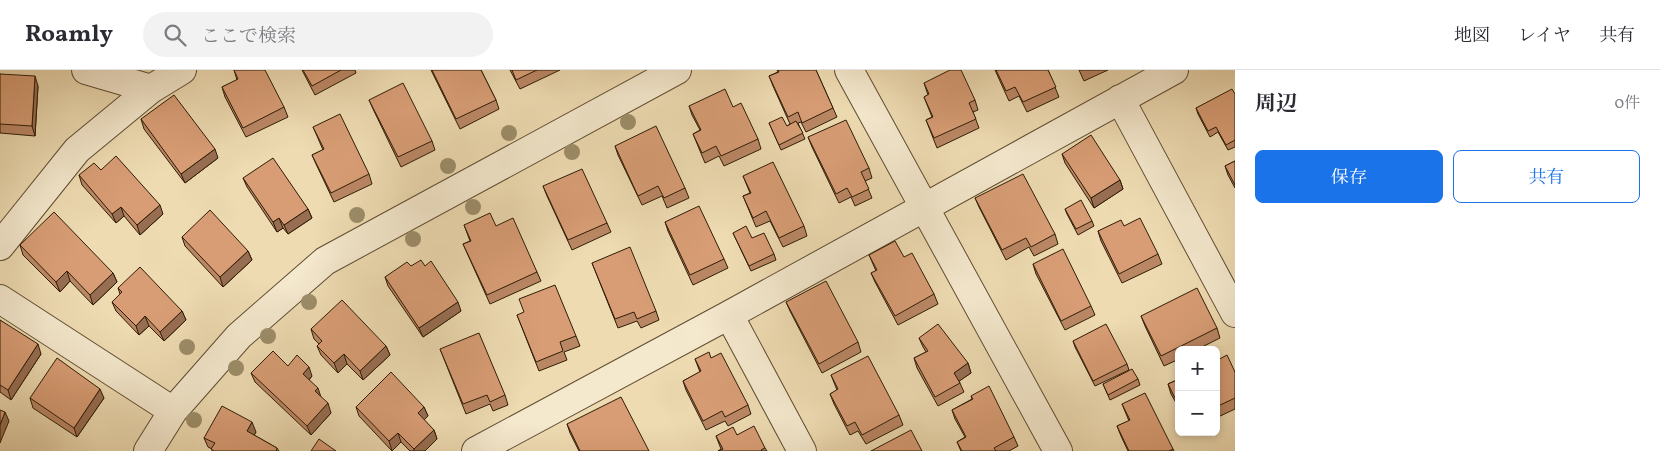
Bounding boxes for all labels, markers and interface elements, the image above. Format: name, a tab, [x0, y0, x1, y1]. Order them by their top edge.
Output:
search box	[143, 12, 493, 57]
text: Roamly	[25, 18, 113, 52]
icon: search	[161, 21, 189, 49]
text: ここで検索	[201, 24, 296, 50]
text: 地図	[1454, 24, 1490, 49]
text: レイヤ	[1518, 24, 1571, 49]
text: 共有	[1599, 24, 1635, 49]
text: 周辺	[1255, 90, 1297, 119]
text: 0件	[1614, 93, 1640, 115]
button: 保存	[1255, 150, 1443, 203]
button: 共有	[1453, 150, 1640, 203]
map controls	[1175, 346, 1220, 436]
button: +	[1175, 346, 1220, 391]
button: −	[1175, 391, 1220, 436]

